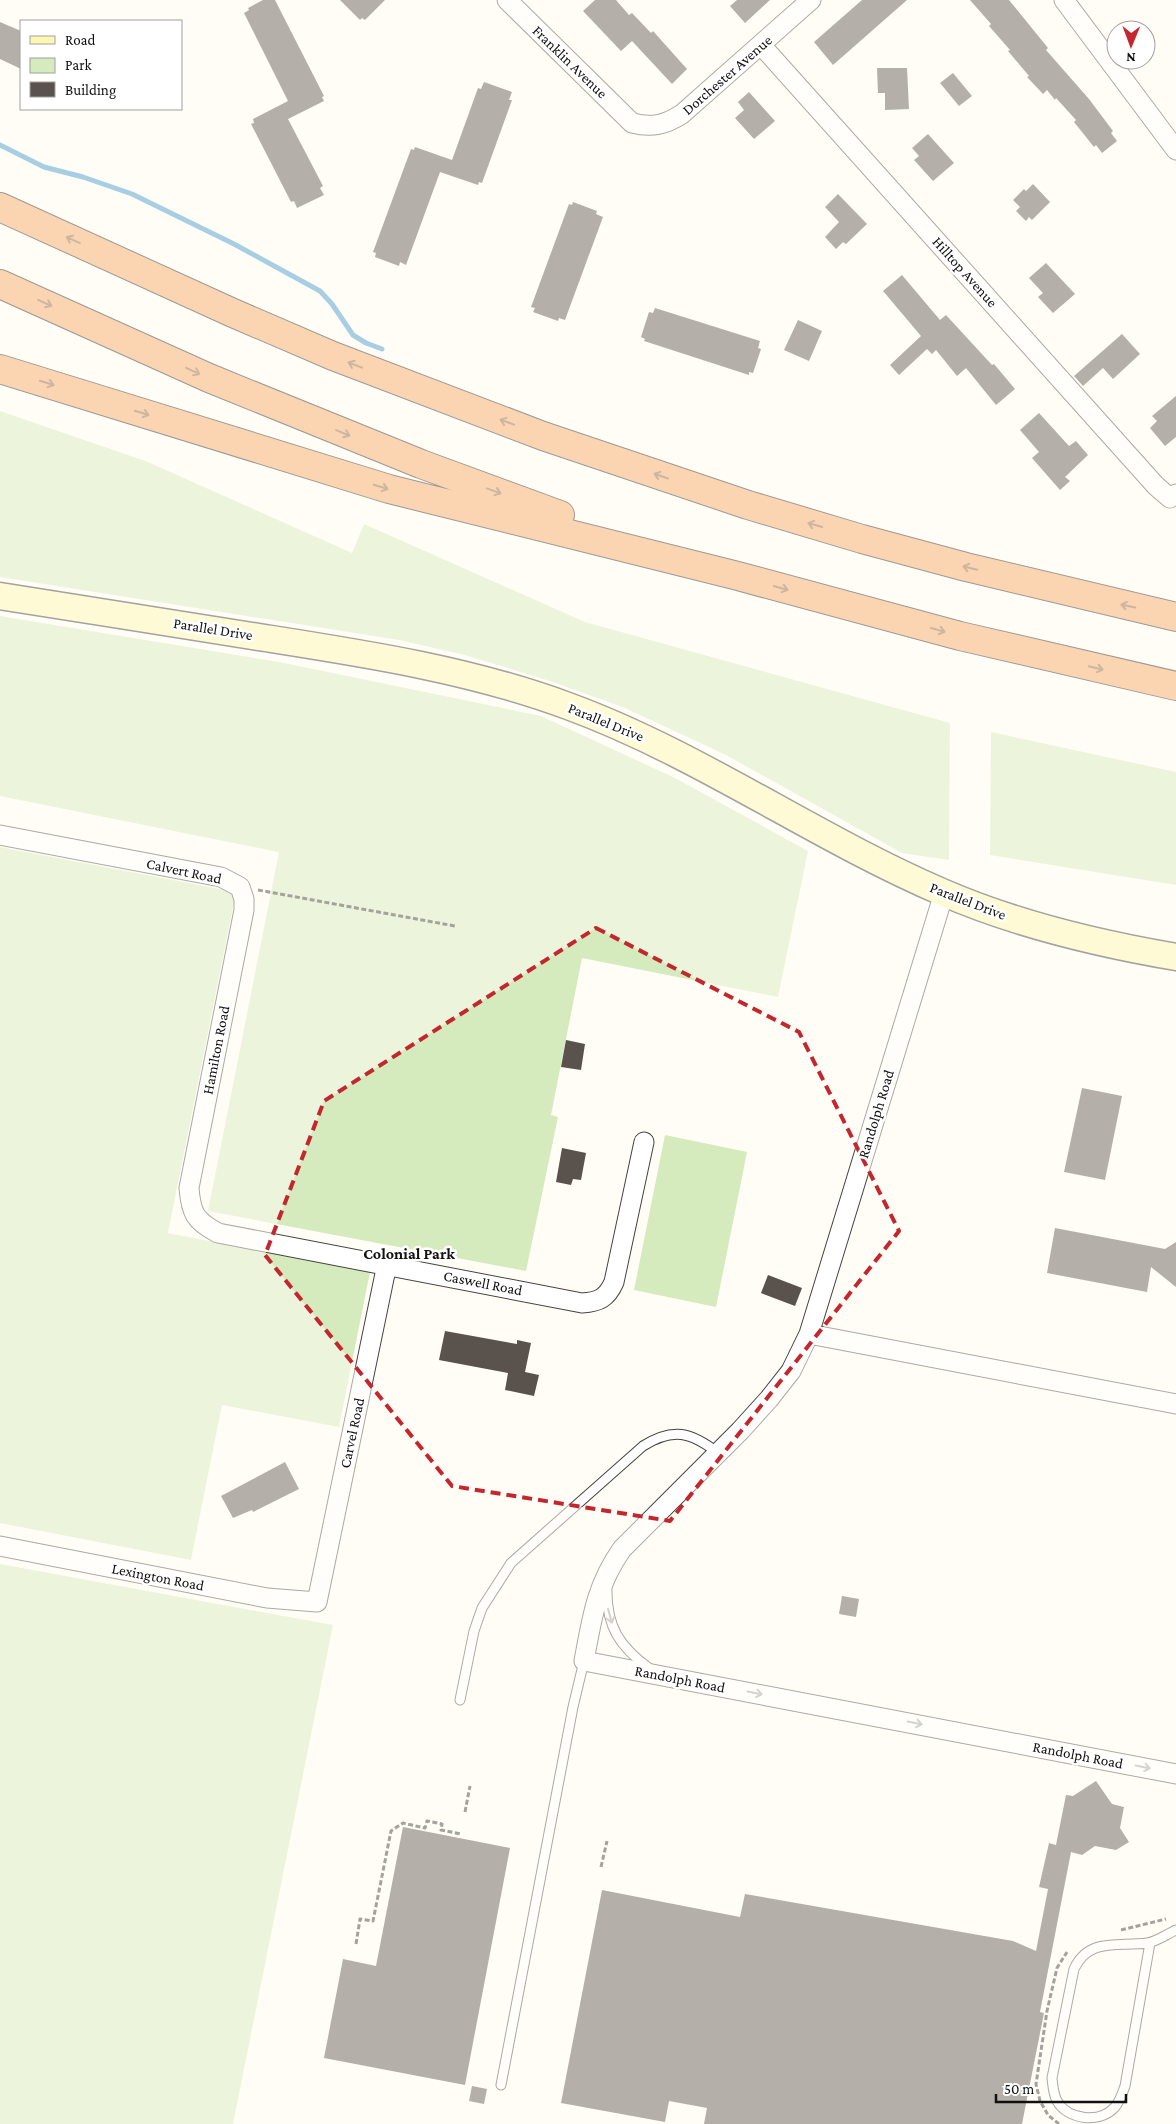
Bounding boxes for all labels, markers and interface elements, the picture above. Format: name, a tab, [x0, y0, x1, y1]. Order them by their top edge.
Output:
legend	[20, 20, 182, 110]
north arrow	[1106, 20, 1156, 70]
street label: Franklin Avenue	[529, 22, 611, 102]
text: Road	[65, 32, 96, 48]
street label: Dorchester Avenue	[679, 32, 775, 118]
text: N	[1125, 50, 1136, 66]
text: Park	[65, 57, 92, 73]
text: Building	[65, 82, 116, 99]
street label: Hilltop Avenue	[929, 234, 1001, 311]
one-way arrow	[65, 235, 80, 245]
one-way arrow	[37, 299, 52, 309]
one-way arrow	[348, 360, 363, 369]
one-way arrow	[185, 366, 200, 376]
one-way arrow	[38, 379, 54, 389]
one-way arrow	[134, 408, 150, 418]
one-way arrow	[500, 417, 515, 427]
one-way arrow	[335, 428, 350, 438]
one-way arrow	[653, 470, 669, 480]
one-way arrow	[372, 482, 388, 492]
one-way arrow	[486, 487, 501, 496]
one-way arrow	[808, 520, 824, 530]
one-way arrow	[963, 563, 979, 572]
one-way arrow	[773, 584, 789, 594]
one-way arrow	[1121, 601, 1137, 611]
street label: Parallel Drive	[172, 615, 254, 643]
one-way arrow	[930, 626, 946, 636]
one-way arrow	[1088, 664, 1104, 673]
street label: Parallel Drive	[566, 700, 646, 745]
street label: Calvert Road	[145, 855, 223, 887]
street label: Parallel Drive	[928, 879, 1009, 923]
street label: Hamilton Road	[200, 1004, 232, 1096]
street label: Randolph Road	[855, 1068, 898, 1160]
district label: Colonial Park	[363, 1245, 455, 1262]
street label: Caswell Road	[442, 1268, 524, 1299]
street label: Carvel Road	[337, 1396, 367, 1470]
street label: Lexington Road	[110, 1560, 206, 1595]
one-way arrow	[606, 1608, 616, 1624]
street label: Randolph Road	[633, 1662, 727, 1697]
one-way arrow	[747, 1688, 763, 1698]
one-way arrow	[906, 1719, 922, 1729]
street label: Randolph Road	[1031, 1738, 1125, 1773]
one-way arrow	[1135, 1763, 1151, 1773]
scale bar	[996, 2072, 1126, 2104]
text: 50 m	[1004, 2081, 1034, 2097]

